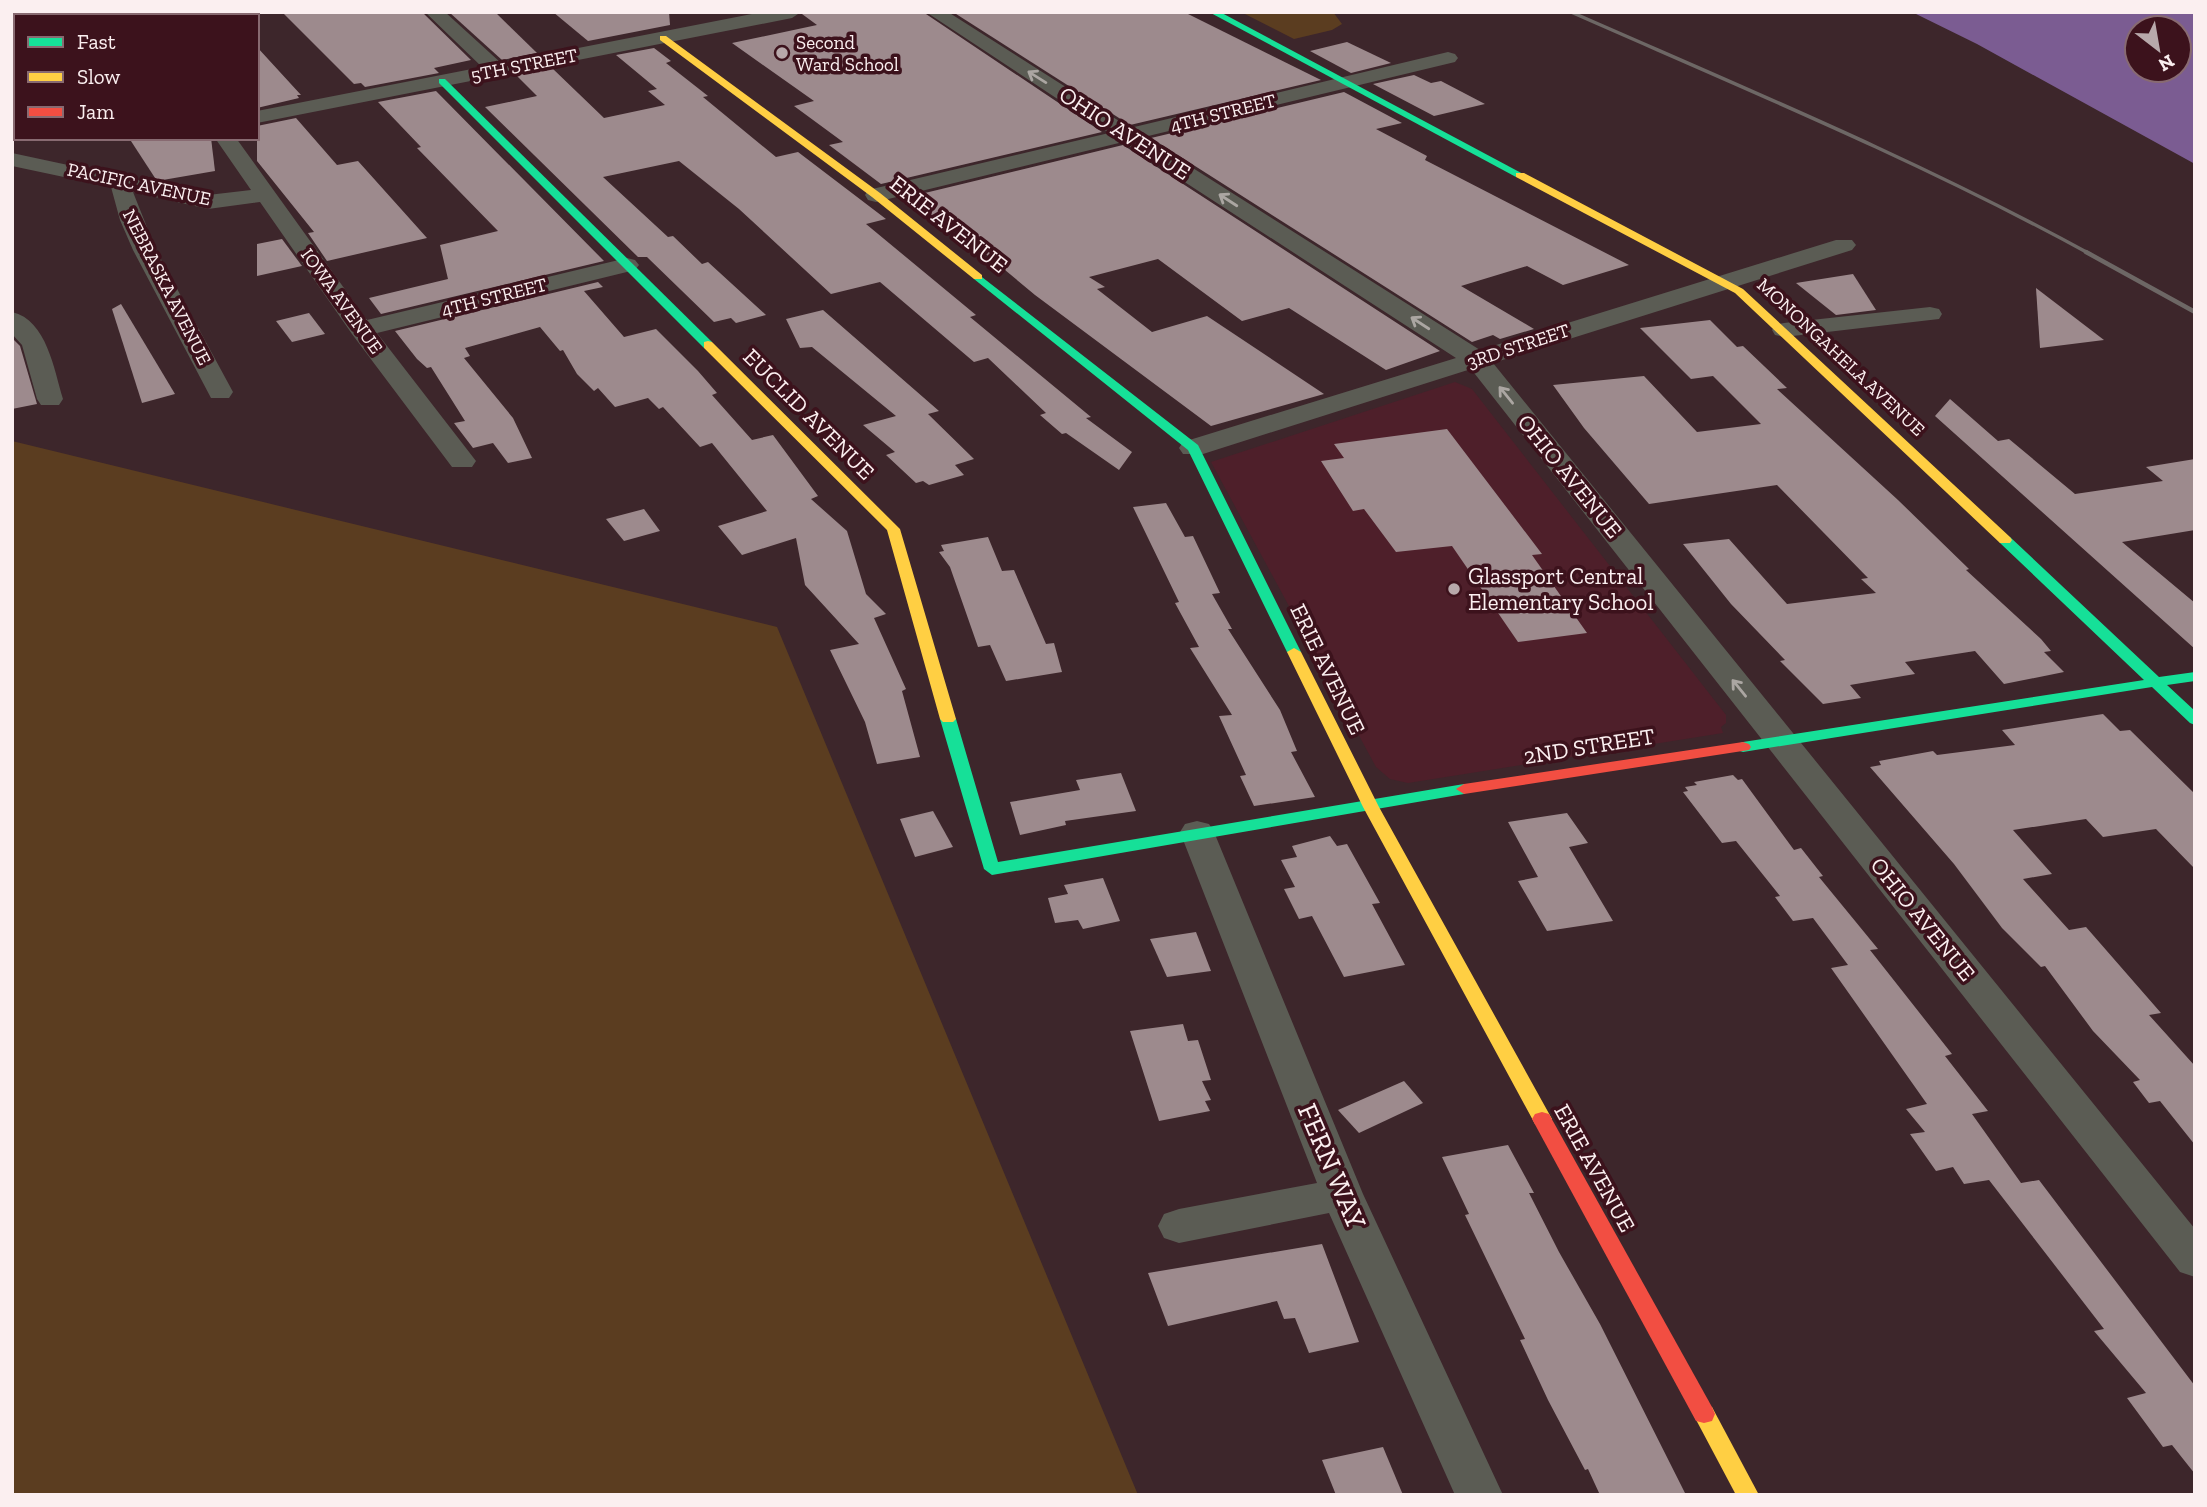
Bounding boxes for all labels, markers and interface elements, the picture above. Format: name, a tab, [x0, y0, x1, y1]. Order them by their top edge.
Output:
legend	[14, 14, 259, 140]
north arrow	[2123, 14, 2193, 84]
text: Fast	[77, 29, 116, 54]
place label: Second Ward School	[796, 31, 899, 76]
street label: 5TH STREET	[469, 43, 579, 87]
marker: Second Ward School	[774, 45, 790, 61]
text: N	[2154, 50, 2179, 77]
text: Slow	[77, 64, 120, 89]
one-way arrow	[1028, 70, 1047, 84]
street label: OHIO AVENUE	[1054, 80, 1196, 186]
street label: 4TH STREET	[1168, 89, 1278, 137]
text: Jam	[77, 99, 114, 124]
street label: PACIFIC AVENUE	[65, 158, 213, 210]
street label: ERIE AVENUE	[884, 169, 1014, 279]
one-way arrow	[1219, 192, 1239, 206]
street label: NEBRASKA AVENUE	[118, 205, 216, 369]
street label: IOWA AVENUE	[296, 244, 388, 358]
street label: 4TH STREET	[439, 273, 549, 321]
street label: MONONGAHELA AVENUE	[1752, 273, 1930, 441]
one-way arrow	[1410, 316, 1430, 330]
street label: 3RD STREET	[1464, 319, 1572, 373]
street label: EUCLID AVENUE	[738, 343, 880, 485]
one-way arrow	[1498, 387, 1513, 405]
street label: OHIO AVENUE	[1512, 408, 1628, 544]
place label: Glassport Central Elementary School	[1468, 562, 1654, 616]
marker: Glassport Central Elementary School	[1446, 581, 1462, 597]
street label: ERIE AVENUE	[1284, 599, 1372, 739]
one-way arrow	[1732, 679, 1747, 698]
street label: 2ND STREET	[1521, 722, 1657, 770]
street label: OHIO AVENUE	[1865, 851, 1981, 987]
street label: FERN WAY	[1291, 1098, 1374, 1235]
street label: ERIE AVENUE	[1548, 1099, 1642, 1237]

